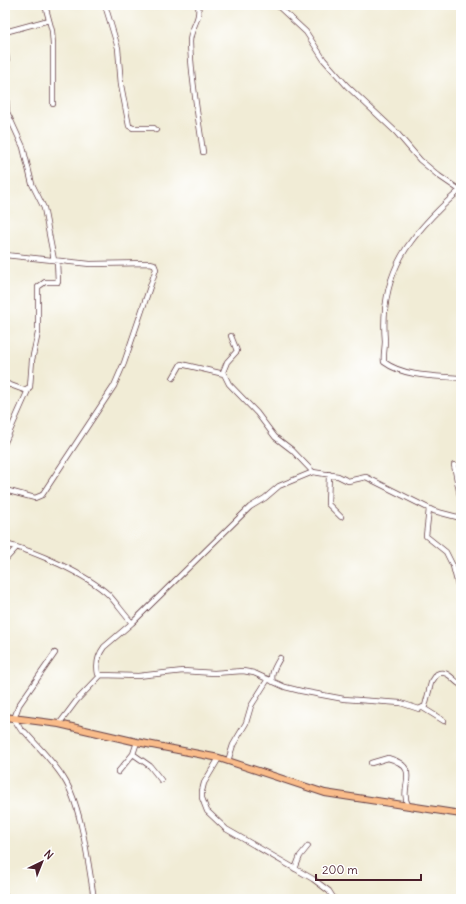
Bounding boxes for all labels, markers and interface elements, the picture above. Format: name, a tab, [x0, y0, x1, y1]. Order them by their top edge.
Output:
north arrow	[22, 842, 62, 882]
text: N	[41, 847, 56, 862]
scale bar	[316, 856, 421, 882]
text: 200 m	[322, 862, 358, 877]

